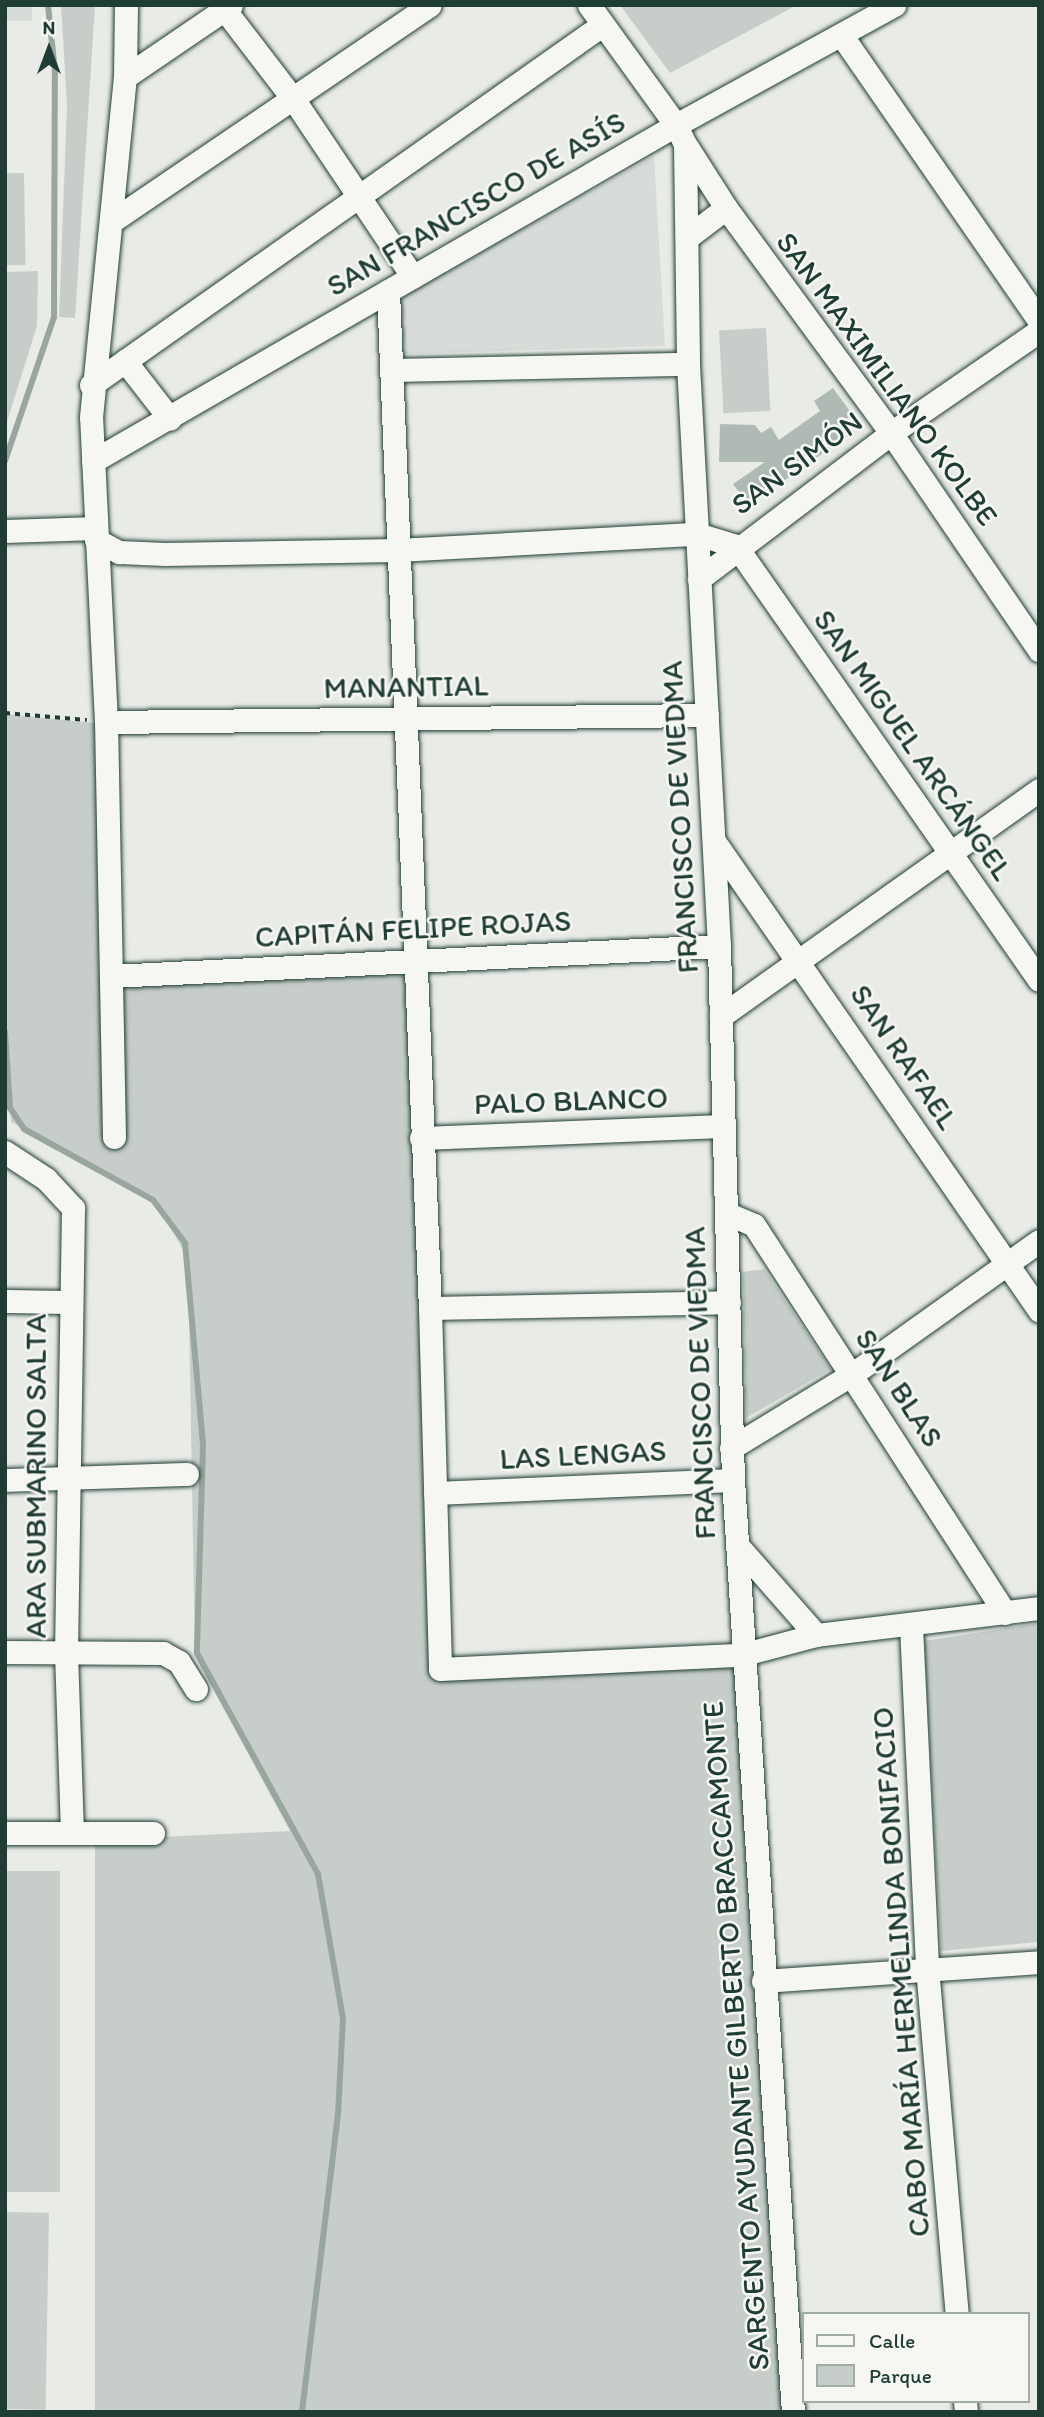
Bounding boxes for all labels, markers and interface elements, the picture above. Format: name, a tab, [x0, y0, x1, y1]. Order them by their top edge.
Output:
north arrow	[14, 14, 84, 84]
text: N	[43, 16, 55, 39]
street label: SAN FRANCISCO DE ASÍS	[322, 105, 630, 303]
street label: SAN MAXIMILIANO KOLBE	[769, 226, 1005, 532]
street label: SAN SIMÓN	[723, 402, 871, 524]
street label: SAN MIGUEL ARCÁNGEL	[805, 601, 1021, 889]
street label: FRANCISCO DE VIEDMA	[654, 659, 706, 975]
street label: MANANTIAL	[323, 668, 489, 706]
street label: CAPITÁN FELIPE ROJAS	[256, 903, 570, 955]
street label: SAN RAFAEL	[842, 978, 966, 1136]
street label: PALO BLANCO	[474, 1080, 668, 1122]
street label: FRANCISCO DE VIEDMA	[677, 1225, 723, 1541]
street label: ARA SUBMARINO SALTA	[18, 1313, 54, 1639]
street label: SAN BLAS	[848, 1322, 950, 1454]
street label: LAS LENGAS	[499, 1433, 667, 1477]
street label: SARGENTO AYUDANTE GILBERTO BRACCAMONTE	[695, 1699, 777, 2373]
street label: CABO MARÍA HERMELINDA BONIFACIO	[865, 1707, 937, 2237]
legend	[802, 2312, 1030, 2403]
text: Calle	[869, 2328, 915, 2353]
text: Parque	[869, 2363, 932, 2388]

